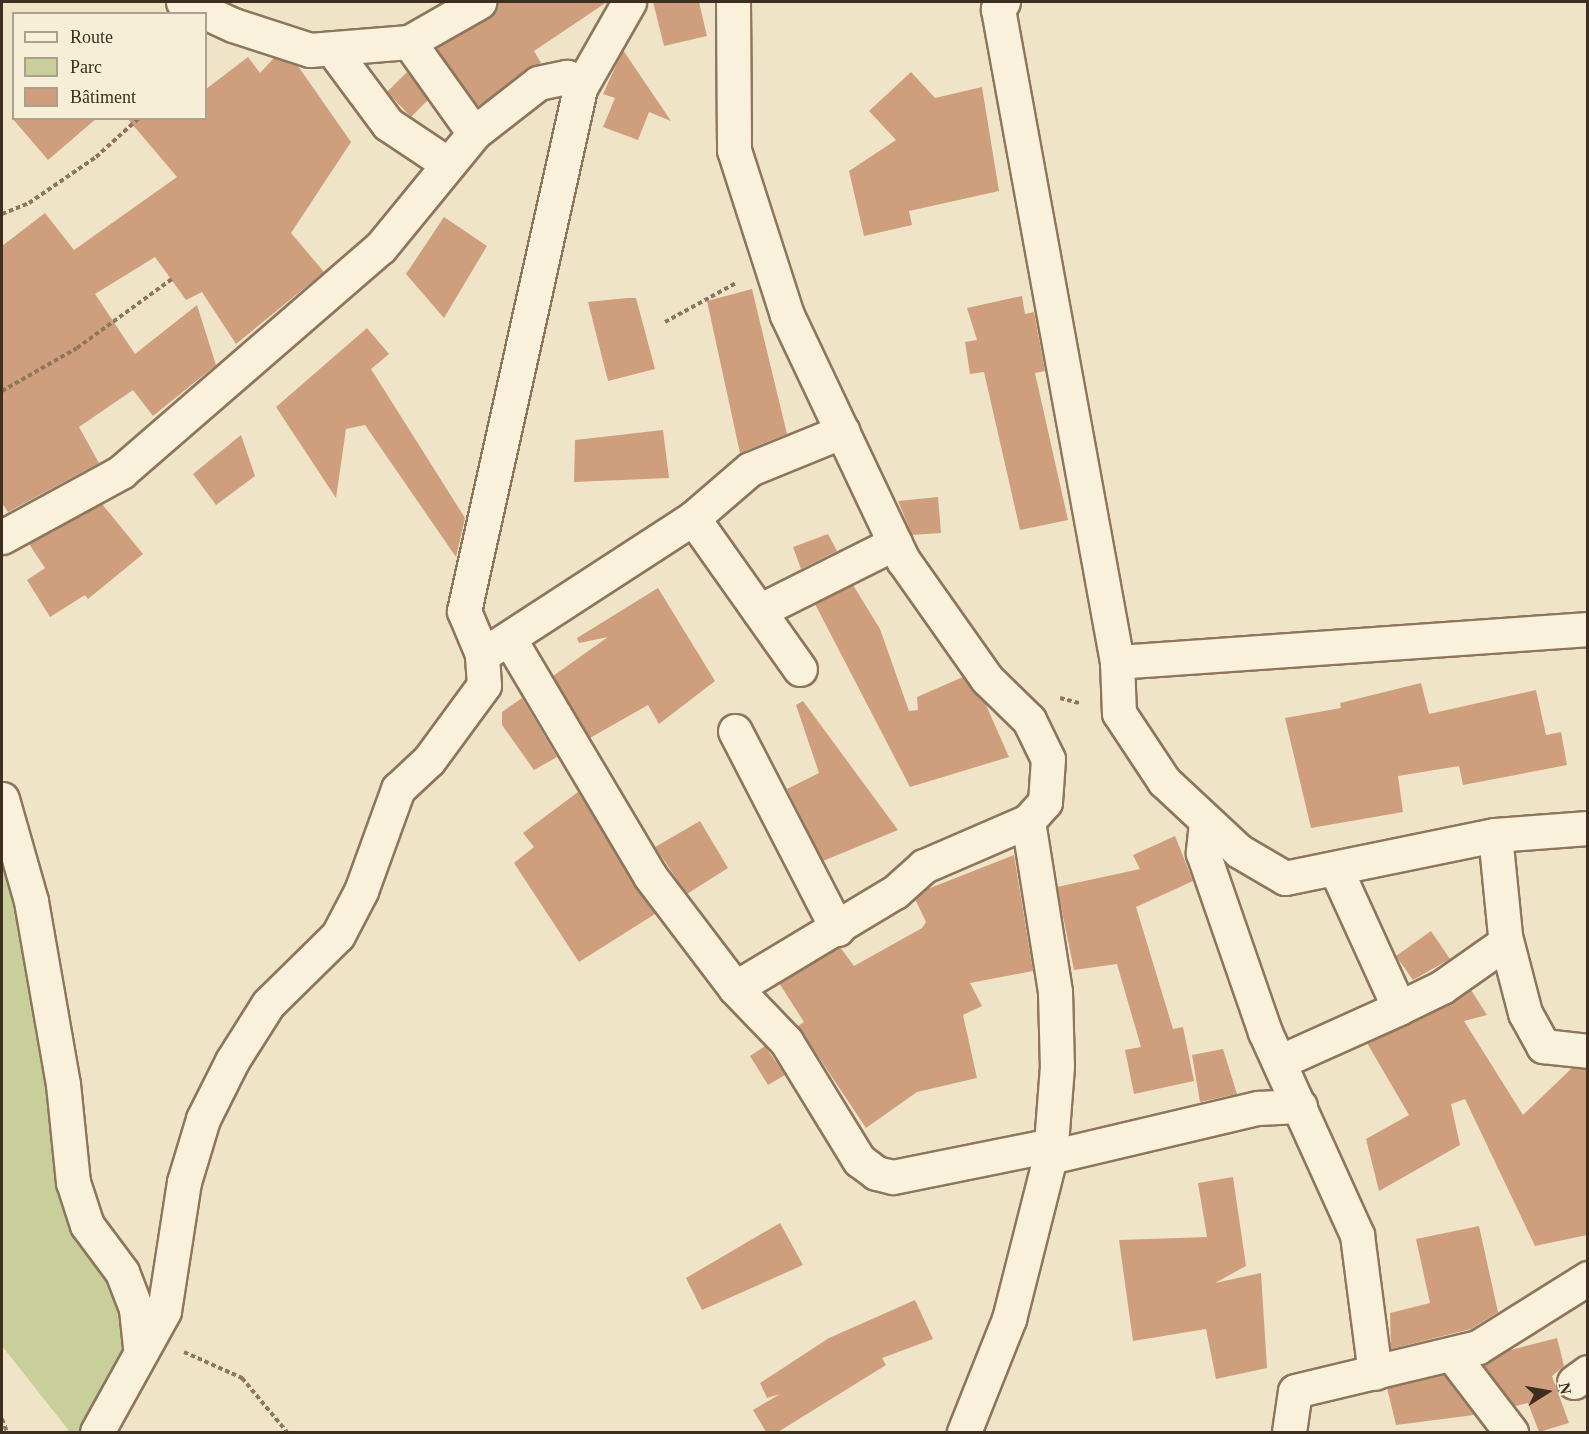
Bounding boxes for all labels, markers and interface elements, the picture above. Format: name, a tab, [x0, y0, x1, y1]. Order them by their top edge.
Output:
legend	[12, 12, 207, 120]
text: Route	[70, 27, 113, 47]
text: Parc	[70, 57, 102, 77]
text: Bâtiment	[70, 87, 136, 107]
north arrow	[1517, 1362, 1577, 1422]
text: N	[1556, 1381, 1575, 1396]

